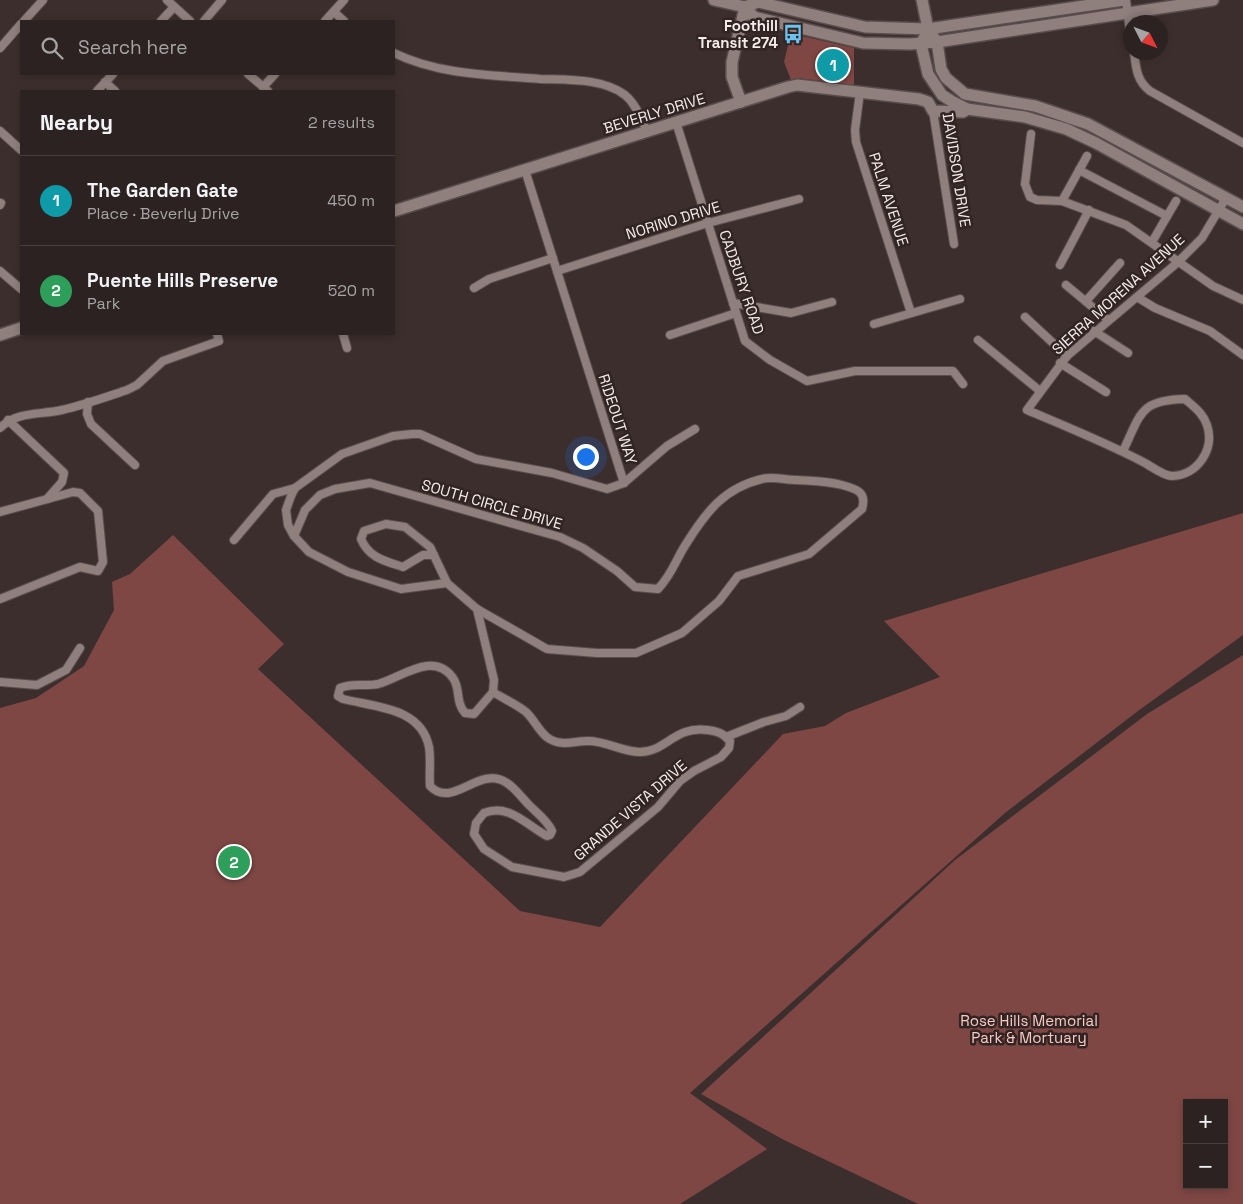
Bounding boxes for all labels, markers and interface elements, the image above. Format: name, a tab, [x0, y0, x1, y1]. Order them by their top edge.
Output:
north arrow	[1123, 15, 1168, 60]
place label: Foothill Transit 274	[698, 16, 778, 52]
search box	[20, 20, 395, 75]
bus stop icon: Foothill Transit 274	[782, 23, 804, 45]
icon: search	[38, 34, 66, 62]
text: Search here	[78, 35, 188, 60]
pin: 1	[817, 46, 849, 84]
street label: BEVERLY DRIVE	[601, 88, 707, 138]
text: Nearby	[40, 109, 113, 136]
text: 2 results	[308, 112, 375, 133]
street label: DAVIDSON DRIVE	[939, 112, 975, 228]
street label: PALM AVENUE	[865, 150, 913, 248]
text: The Garden Gate	[87, 178, 238, 203]
text: 1	[52, 190, 60, 211]
text: 450 m	[327, 190, 375, 211]
street label: NORINO DRIVE	[623, 197, 723, 243]
text: Place · Beverly Drive	[87, 203, 239, 224]
street label: CADBURY ROAD	[715, 227, 769, 337]
street label: SIERRA MORENA AVENUE	[1048, 229, 1188, 359]
text: Puente Hills Preserve	[87, 268, 278, 293]
text: 2	[51, 280, 61, 301]
text: 520 m	[328, 280, 375, 301]
text: Park	[87, 293, 120, 314]
street label: RIDEOUT WAY	[594, 371, 642, 467]
your location	[573, 444, 599, 470]
street label: SOUTH CIRCLE DRIVE	[419, 475, 565, 533]
street label: GRANDE VISTA DRIVE	[569, 756, 691, 864]
pin: 2	[218, 843, 250, 881]
park label: Rose Hills Memorial Park & Mortuary	[960, 1011, 1098, 1047]
map controls	[1183, 1099, 1228, 1189]
button: +	[1183, 1099, 1228, 1144]
button: −	[1183, 1144, 1228, 1189]

